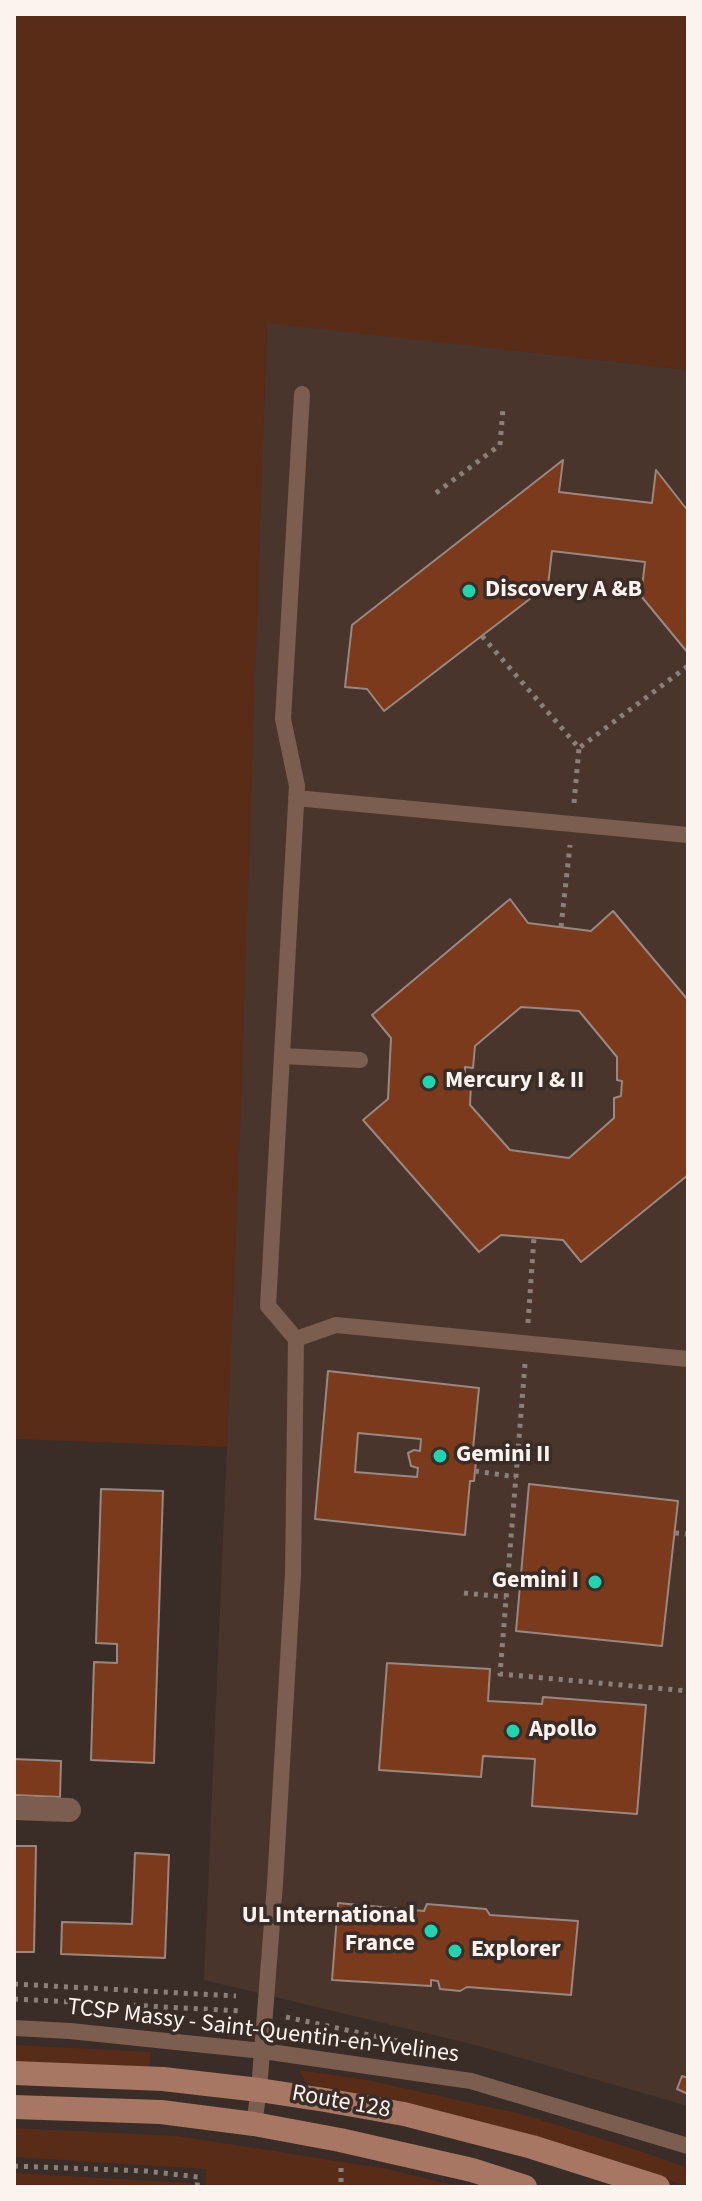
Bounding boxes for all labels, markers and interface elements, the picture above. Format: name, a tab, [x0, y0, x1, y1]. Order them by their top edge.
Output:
place label: Discovery A &B	[485, 577, 642, 605]
marker: Discovery A &B	[460, 582, 478, 600]
place label: Mercury I & II	[445, 1068, 584, 1096]
marker: Mercury I & II	[420, 1073, 438, 1091]
place label: Gemini II	[456, 1442, 551, 1470]
marker: Gemini II	[431, 1447, 449, 1465]
place label: Gemini I	[492, 1568, 579, 1596]
marker: Gemini I	[586, 1573, 604, 1591]
place label: Apollo	[529, 1717, 597, 1745]
marker: Apollo	[504, 1722, 522, 1740]
place label: UL International France	[242, 1903, 415, 1959]
marker: UL International France	[422, 1922, 440, 1940]
place label: Explorer	[471, 1937, 561, 1965]
marker: Explorer	[446, 1942, 464, 1960]
street label: TCSP Massy - Saint-Quentin-en-Yvelines	[66, 1994, 460, 2070]
street label: Route 128	[289, 2080, 393, 2126]

